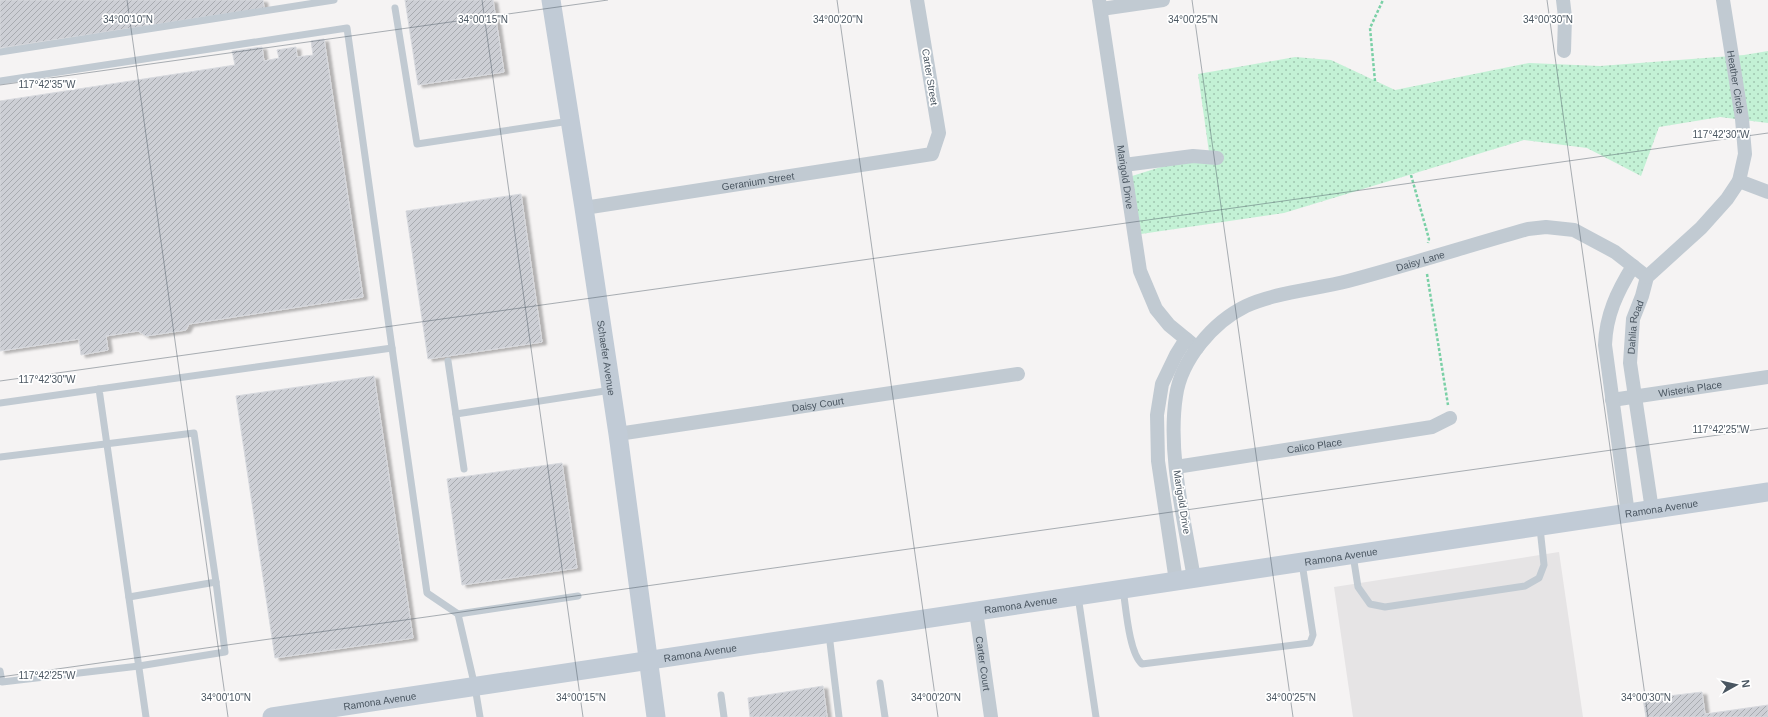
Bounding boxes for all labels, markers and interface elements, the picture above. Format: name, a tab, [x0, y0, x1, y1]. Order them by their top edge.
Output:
text: 34°00'10"N	[103, 14, 153, 25]
text: 34°00'15"N	[458, 14, 508, 25]
text: 34°00'20"N	[813, 14, 863, 25]
text: 34°00'25"N	[1168, 14, 1218, 25]
text: 34°00'30"N	[1523, 14, 1573, 25]
street label: Carter Street	[920, 48, 940, 106]
street label: Heather Circle	[1726, 49, 1747, 115]
text: 117°42'35"W	[18, 79, 76, 90]
text: 117°42'30"W	[1692, 129, 1750, 140]
street label: Marigold Drive	[1116, 144, 1136, 210]
street label: Geranium Street	[721, 170, 795, 192]
street label: Daisy Lane	[1395, 248, 1446, 273]
street label: Dahlia Road	[1625, 299, 1645, 355]
street label: Schaefer Avenue	[595, 319, 618, 397]
text: 117°42'30"W	[18, 374, 76, 385]
street label: Wisteria Place	[1658, 378, 1723, 399]
street label: Daisy Court	[791, 395, 845, 413]
text: 117°42'25"W	[1692, 424, 1750, 435]
street label: Calico Place	[1286, 436, 1343, 455]
street label: Marigold Drive	[1172, 469, 1193, 535]
street label: Ramona Avenue	[1624, 497, 1699, 519]
street label: Ramona Avenue	[1304, 545, 1379, 567]
street label: Ramona Avenue	[983, 593, 1058, 615]
street label: Carter Court	[974, 635, 993, 692]
street label: Ramona Avenue	[663, 642, 738, 664]
north arrow	[1716, 665, 1756, 705]
text: 117°42'25"W	[18, 670, 76, 681]
text: N	[1739, 679, 1752, 688]
street label: Ramona Avenue	[342, 690, 418, 712]
text: 34°00'10"N	[201, 692, 251, 703]
text: 34°00'15"N	[556, 692, 606, 703]
text: 34°00'20"N	[911, 692, 961, 703]
text: 34°00'25"N	[1266, 692, 1316, 703]
text: 34°00'30"N	[1621, 692, 1671, 703]

